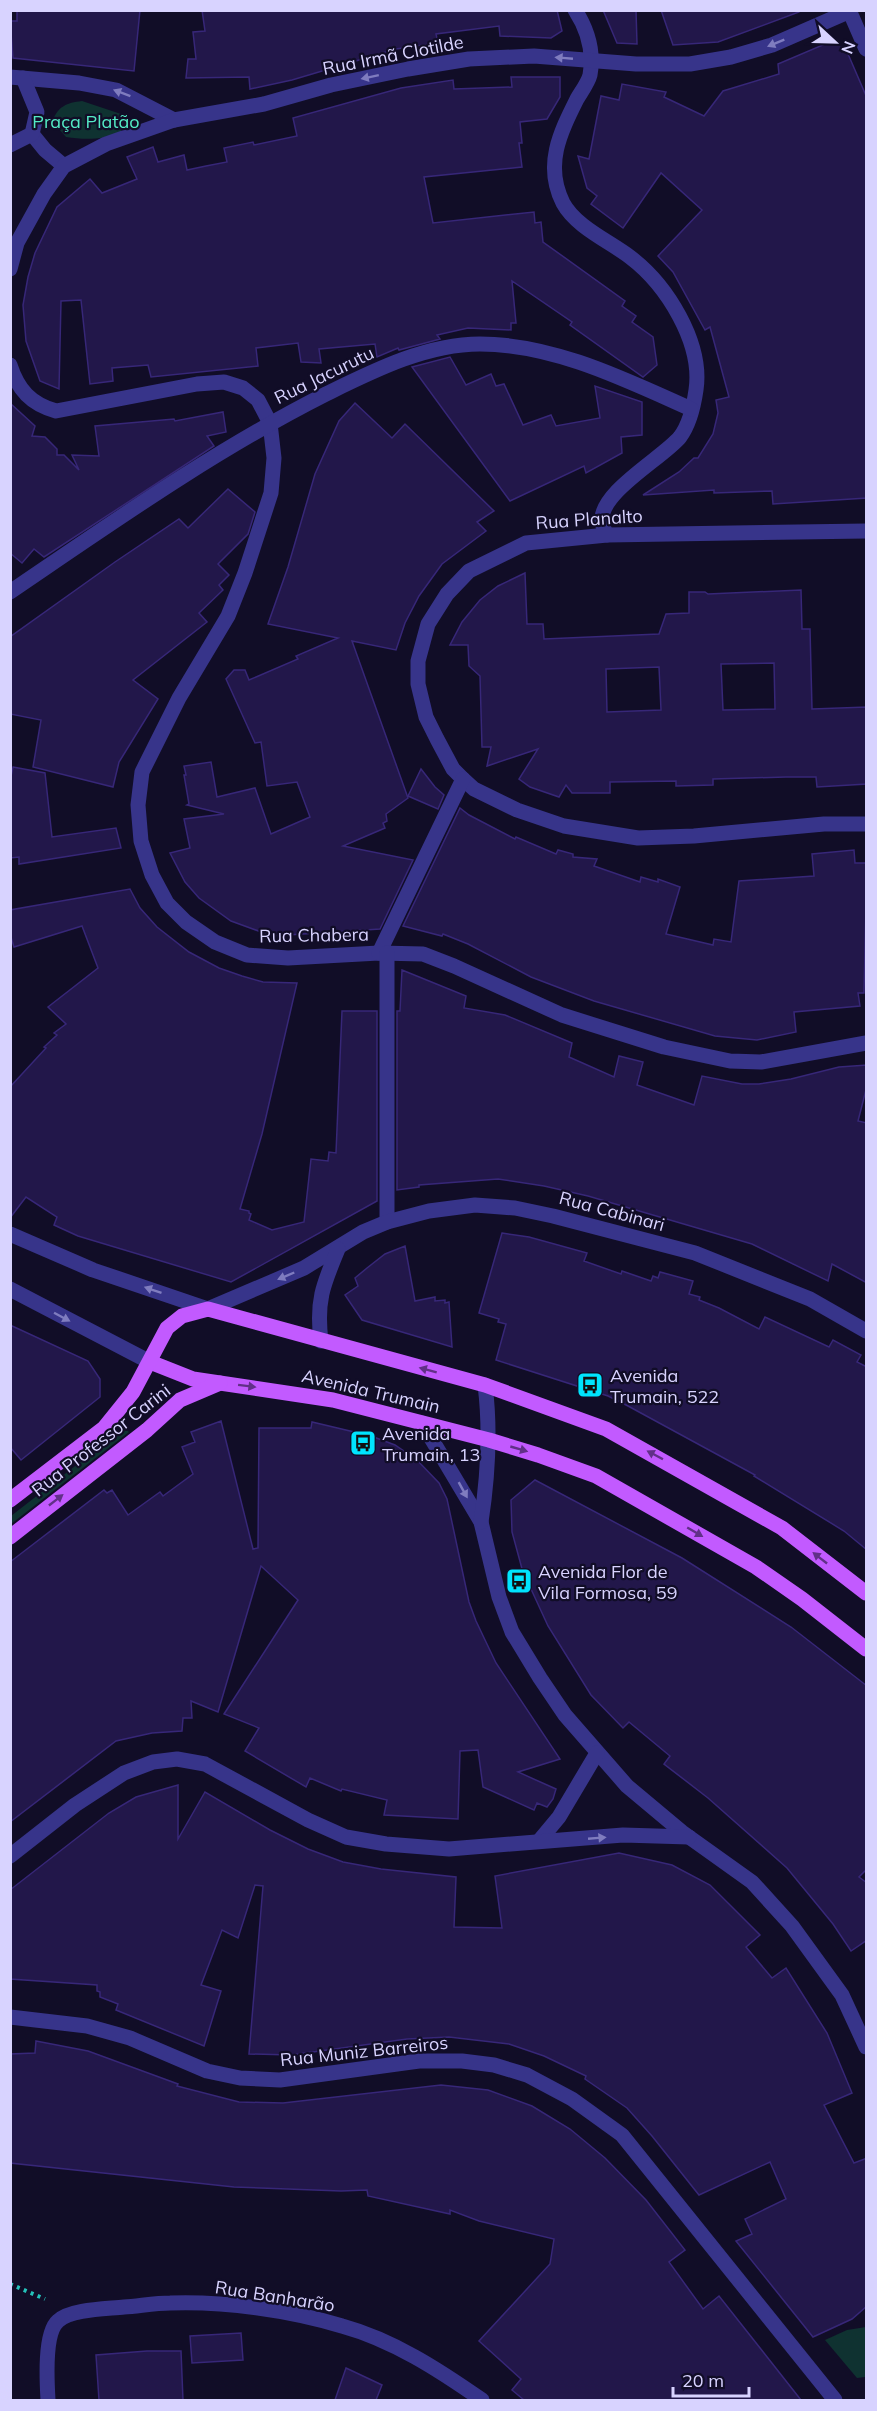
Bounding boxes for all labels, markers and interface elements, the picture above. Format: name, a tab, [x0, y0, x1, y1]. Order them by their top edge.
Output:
north arrow	[805, 12, 865, 72]
street label: Rua Irmã Clotilde	[321, 30, 465, 80]
one-way arrow	[767, 38, 785, 48]
text: N	[837, 38, 860, 57]
one-way arrow	[554, 53, 573, 63]
one-way arrow	[361, 73, 380, 82]
one-way arrow	[113, 88, 131, 98]
park label: Praça Platão	[32, 110, 140, 133]
street label: Rua Jacurutu	[270, 341, 378, 409]
street label: Rua Planalto	[535, 504, 643, 534]
street label: Rua Chabera	[259, 923, 369, 947]
street label: Rua Cabinari	[557, 1186, 667, 1236]
one-way arrow	[277, 1271, 295, 1281]
one-way arrow	[144, 1285, 162, 1295]
one-way arrow	[54, 1312, 71, 1322]
street label: Avenida Trumain	[300, 1364, 442, 1418]
place label: Avenida Trumain, 522	[610, 1364, 719, 1408]
one-way arrow	[419, 1365, 437, 1375]
bus stop icon: Avenida Trumain, 522	[575, 1370, 605, 1400]
street label: Rua Professor Carini	[27, 1379, 175, 1501]
one-way arrow	[237, 1382, 256, 1391]
place label: Avenida Trumain, 13	[382, 1422, 480, 1466]
bus stop icon: Avenida Trumain, 13	[348, 1428, 378, 1458]
one-way arrow	[510, 1445, 528, 1454]
one-way arrow	[646, 1450, 663, 1460]
one-way arrow	[458, 1482, 468, 1499]
one-way arrow	[48, 1494, 64, 1507]
one-way arrow	[687, 1527, 703, 1538]
one-way arrow	[813, 1552, 828, 1564]
place label: Avenida Flor de Vila Formosa, 59	[538, 1560, 677, 1604]
bus stop icon: Avenida Flor de Vila Formosa, 59	[504, 1566, 534, 1596]
one-way arrow	[588, 1833, 607, 1842]
street label: Rua Muniz Barreiros	[279, 2031, 449, 2071]
street label: Rua Banharão	[213, 2275, 337, 2317]
scale bar	[673, 2360, 750, 2398]
text: 20 m	[682, 2369, 724, 2392]

